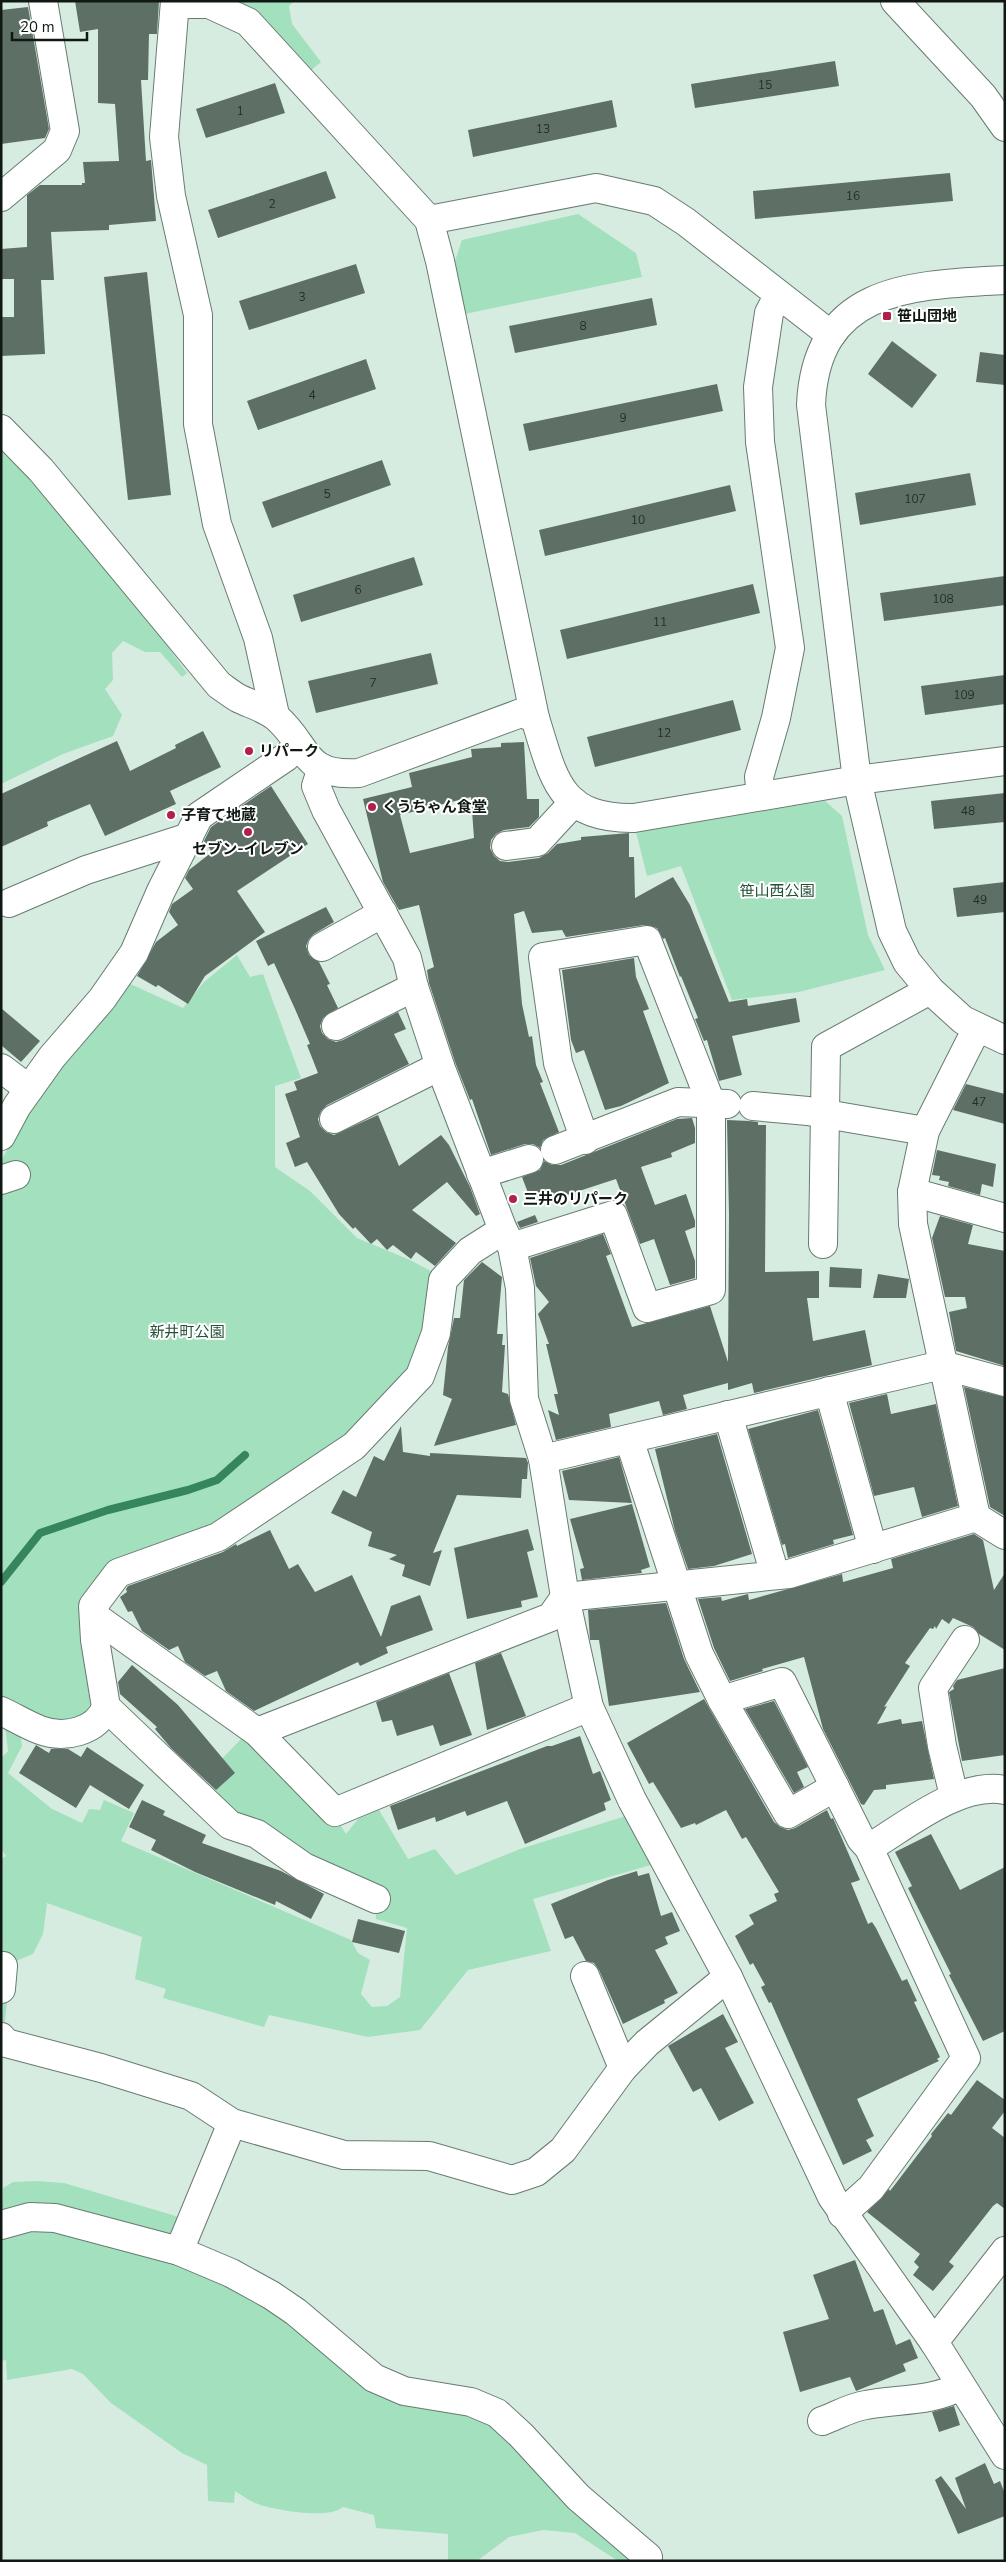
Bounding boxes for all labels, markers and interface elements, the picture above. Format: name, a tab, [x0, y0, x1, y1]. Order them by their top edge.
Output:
scale bar	[12, 10, 88, 42]
text: 20 m	[20, 17, 55, 37]
house number: 15	[758, 77, 772, 93]
house number: 1	[236, 103, 244, 119]
house number: 13	[536, 121, 550, 137]
house number: 16	[846, 188, 860, 204]
house number: 2	[268, 196, 276, 212]
house number: 3	[298, 289, 306, 305]
place label: 笹山団地	[897, 306, 957, 326]
marker: 笹山団地	[881, 310, 893, 322]
house number: 8	[579, 318, 587, 334]
house number: 4	[308, 387, 316, 403]
house number: 9	[619, 410, 627, 426]
house number: 5	[323, 486, 331, 502]
house number: 107	[904, 491, 926, 507]
house number: 10	[631, 512, 645, 528]
house number: 6	[354, 582, 362, 598]
house number: 108	[932, 591, 954, 607]
house number: 11	[653, 614, 667, 630]
house number: 7	[369, 675, 377, 691]
house number: 109	[953, 687, 975, 703]
house number: 12	[657, 725, 671, 741]
place label: リパーク	[259, 741, 319, 761]
marker: リパーク	[243, 745, 255, 757]
place label: くうちゃん食堂	[382, 797, 487, 817]
marker: くうちゃん食堂	[366, 801, 378, 813]
house number: 48	[961, 803, 975, 819]
place label: 子育て地蔵	[181, 805, 256, 825]
marker: 子育て地蔵	[165, 809, 177, 821]
marker: セブン-イレブン	[242, 826, 254, 838]
place label: セブン-イレブン	[192, 839, 304, 859]
park label: 笹山西公園	[739, 881, 815, 901]
house number: 49	[973, 892, 987, 908]
house number: 47	[972, 1094, 986, 1110]
place label: 三井のリパーク	[523, 1189, 628, 1209]
marker: 三井のリパーク	[507, 1193, 519, 1205]
park label: 新井町公園	[149, 1322, 225, 1342]

